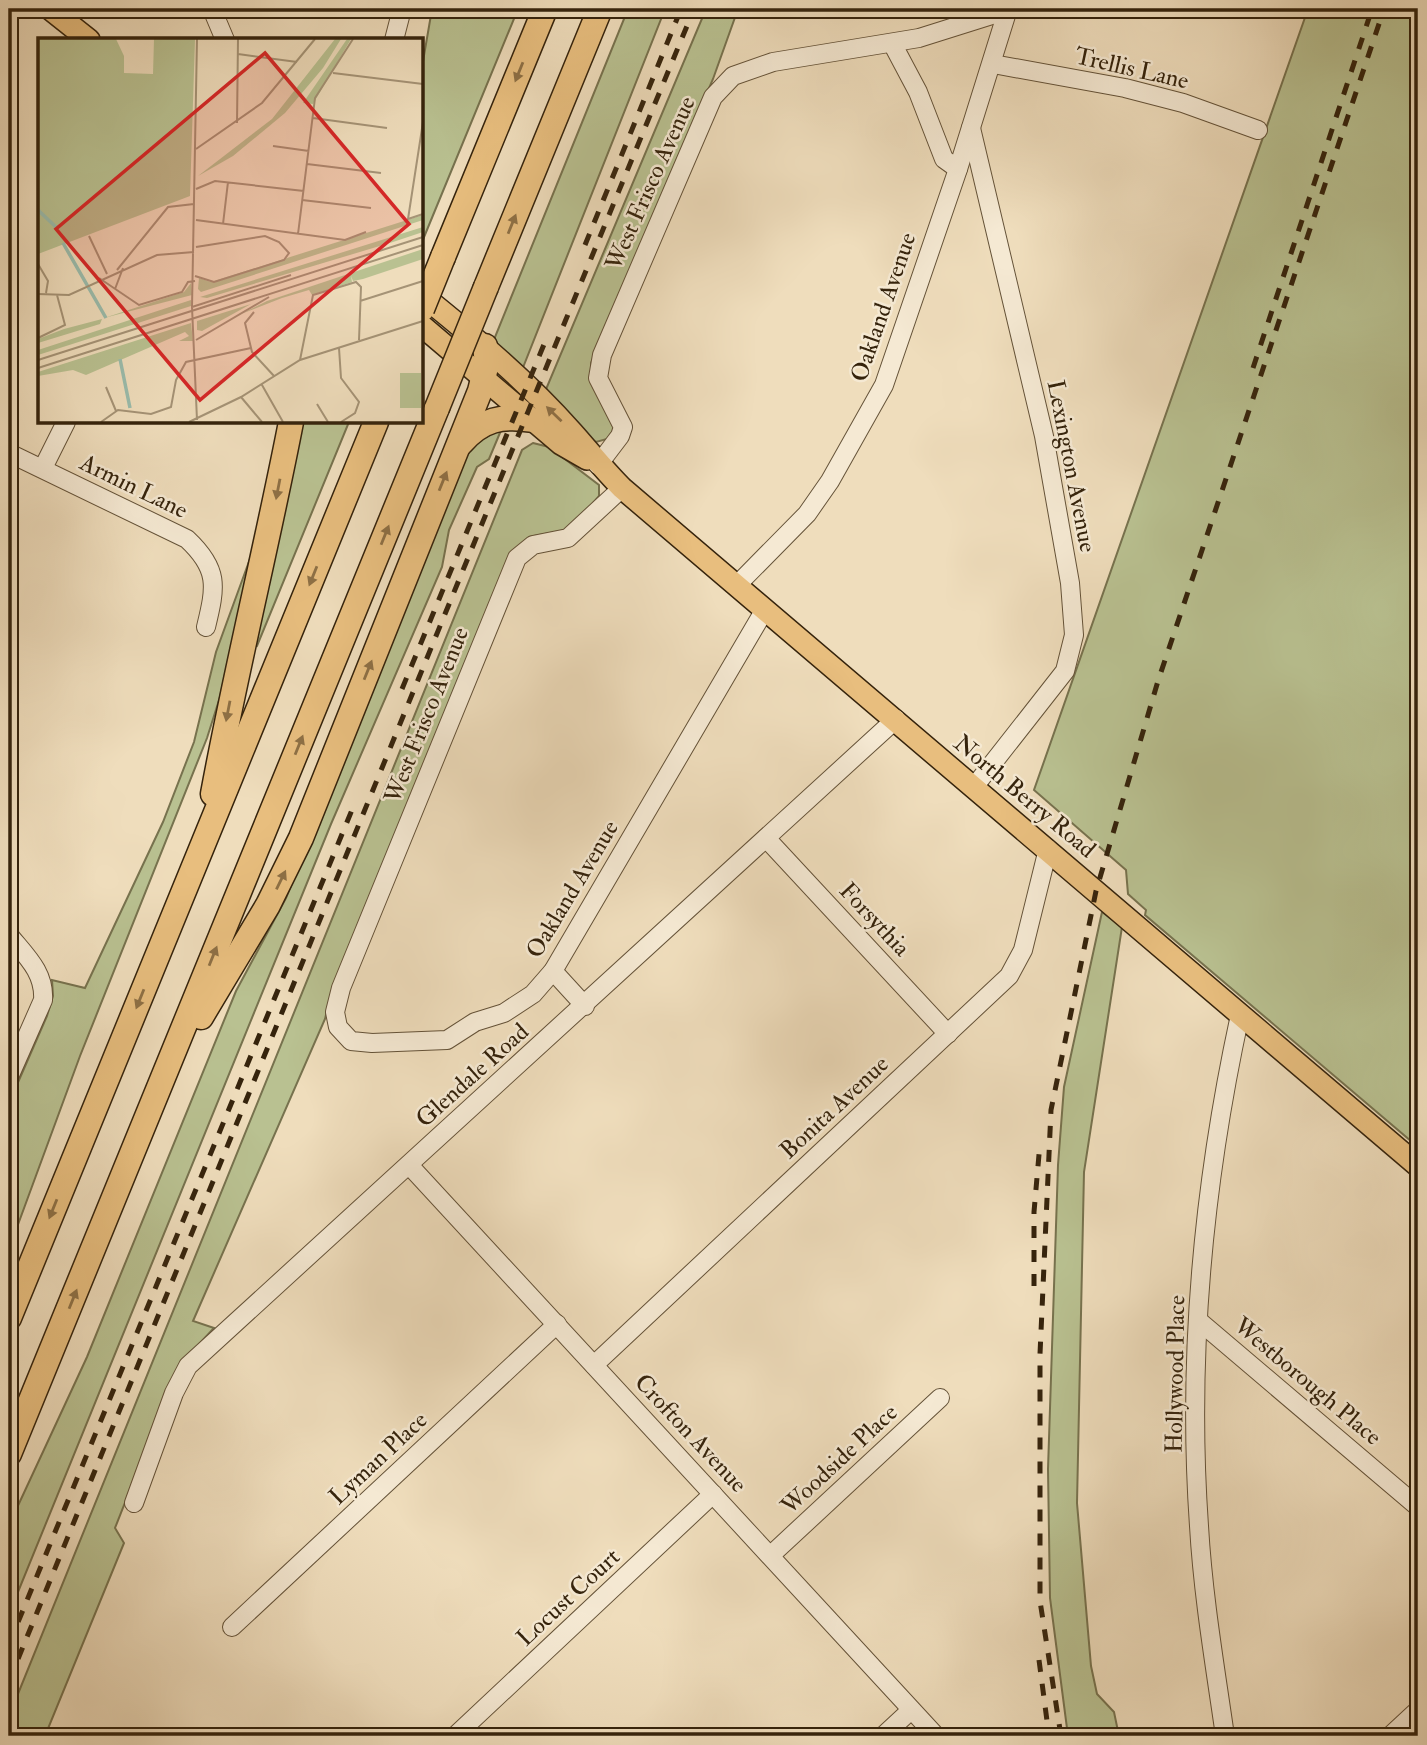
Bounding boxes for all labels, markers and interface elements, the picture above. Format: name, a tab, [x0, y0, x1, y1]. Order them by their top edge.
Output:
inset map	[38, 38, 424, 424]
street label: Trellis Lane	[1072, 40, 1192, 97]
one-way arrow	[513, 62, 525, 82]
street label: West Frisco Avenue	[598, 91, 703, 276]
one-way arrow	[506, 214, 518, 234]
street label: Oakland Avenue	[843, 229, 923, 386]
street label: Lexington Avenue	[1040, 377, 1103, 555]
one-way arrow	[546, 406, 563, 422]
street label: Armin Lane	[74, 447, 193, 526]
one-way arrow	[438, 471, 449, 492]
one-way arrow	[272, 478, 283, 500]
one-way arrow	[380, 524, 391, 545]
one-way arrow	[308, 565, 319, 586]
street label: West Frisco Avenue	[377, 623, 476, 809]
one-way arrow	[362, 660, 373, 681]
one-way arrow	[222, 700, 233, 722]
street label: North Berry Road	[947, 728, 1102, 865]
one-way arrow	[294, 735, 305, 756]
street label: Oakland Avenue	[519, 815, 626, 964]
one-way arrow	[275, 870, 286, 890]
street label: Forsythia	[832, 876, 918, 964]
one-way arrow	[208, 945, 219, 966]
one-way arrow	[134, 988, 145, 1009]
street label: Glendale Road	[409, 1016, 535, 1134]
street label: Bonita Avenue	[773, 1049, 895, 1166]
one-way arrow	[48, 1199, 59, 1220]
one-way arrow	[67, 1288, 78, 1309]
street label: Hollywood Place	[1159, 1295, 1192, 1453]
street label: Westborough Place	[1227, 1310, 1388, 1452]
street label: Crofton Avenue	[628, 1367, 754, 1499]
street label: Woodside Place	[774, 1397, 904, 1522]
street label: Lyman Place	[323, 1405, 434, 1512]
street label: Locust Court	[510, 1541, 627, 1653]

